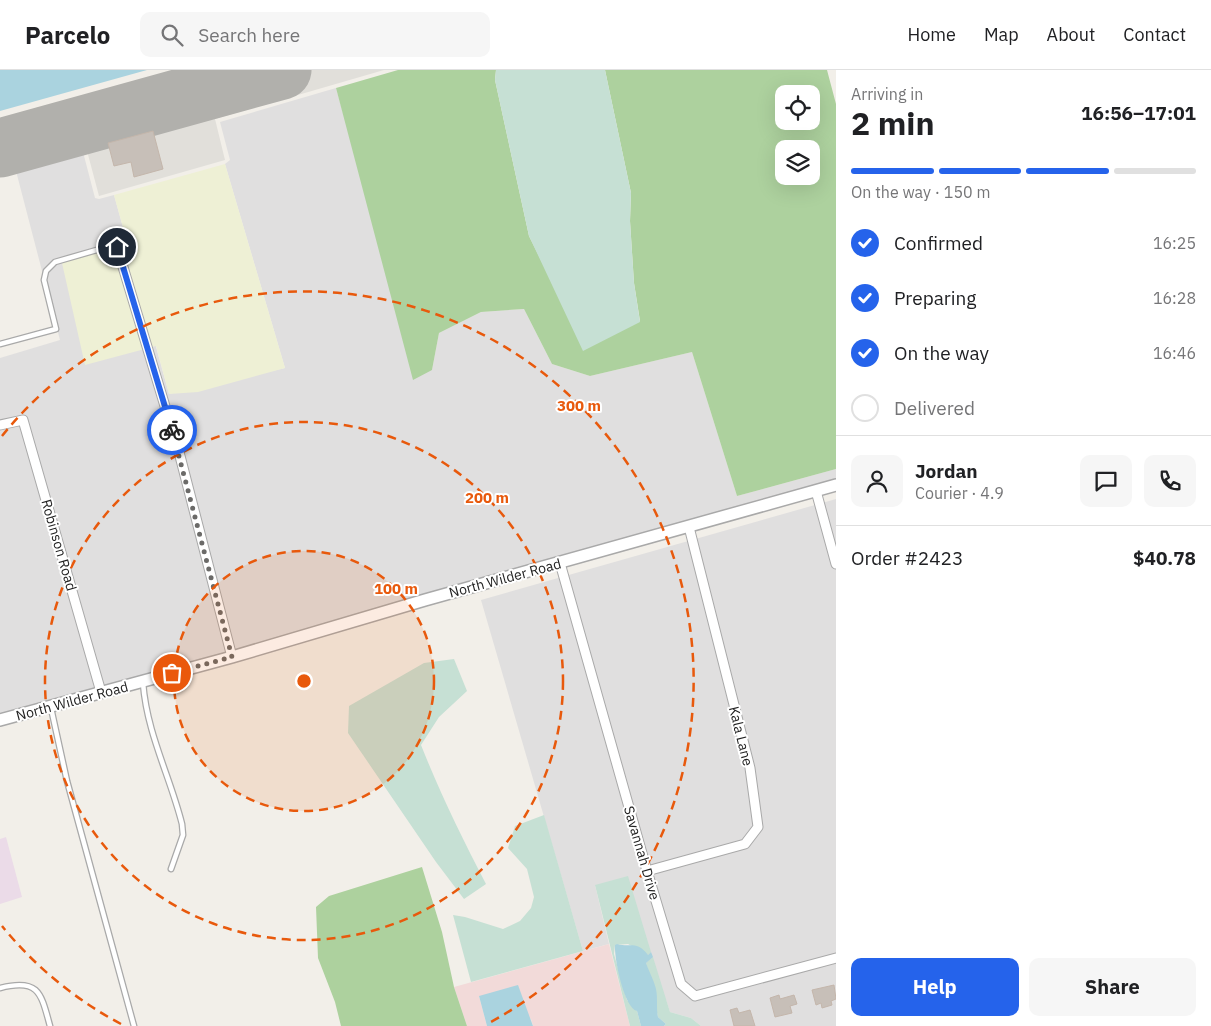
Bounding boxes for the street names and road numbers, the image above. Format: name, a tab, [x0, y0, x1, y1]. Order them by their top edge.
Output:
street label: Robinson Road	[37, 497, 81, 593]
street label: North Wilder Road	[447, 554, 563, 602]
street label: North Wilder Road	[14, 677, 130, 725]
street label: Kala Lane	[725, 704, 757, 768]
street label: Savannah Drive	[620, 804, 664, 902]

